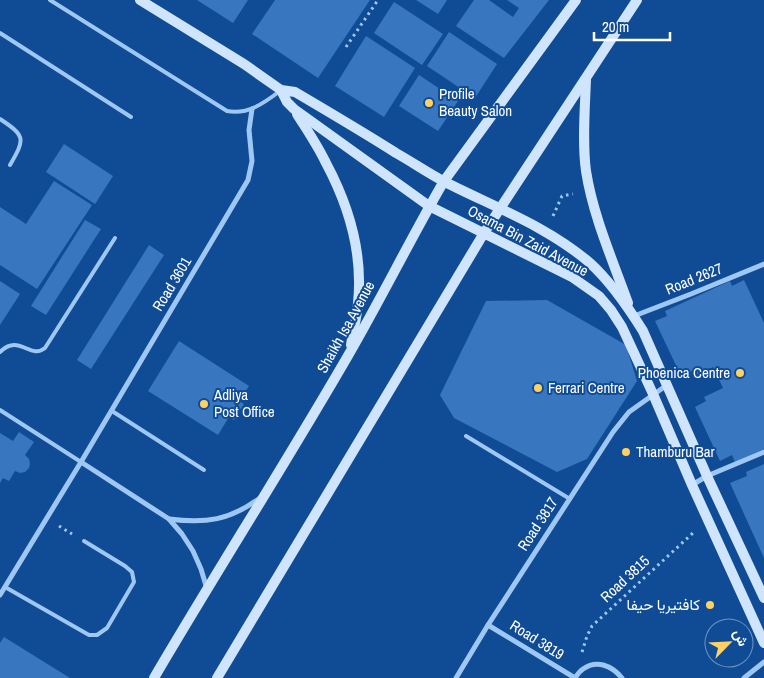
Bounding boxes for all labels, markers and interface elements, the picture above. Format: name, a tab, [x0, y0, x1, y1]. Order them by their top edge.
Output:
scale bar	[594, 10, 670, 42]
text: 20 m	[602, 16, 629, 37]
place label: Profile Beauty Salon	[439, 83, 512, 121]
marker: Profile Beauty Salon	[423, 97, 435, 109]
street label: Osama Bin Zaid Avenue	[464, 200, 592, 281]
street label: Road 3601	[147, 252, 196, 315]
street label: Road 2627	[662, 257, 726, 300]
street label: Shaikh Isa Avenue	[312, 277, 380, 377]
place label: Phoenica Centre	[638, 362, 730, 383]
marker: Phoenica Centre	[734, 367, 746, 379]
place label: Ferrari Centre	[548, 377, 625, 398]
marker: Ferrari Centre	[532, 382, 544, 394]
place label: Adliya Post Office	[213, 384, 275, 422]
marker: Adliya Post Office	[198, 398, 210, 410]
place label: Thamburu Bar	[636, 441, 715, 462]
marker: Thamburu Bar	[620, 446, 632, 458]
street label: Road 3817	[512, 493, 563, 555]
street label: Road 3815	[595, 550, 654, 607]
place label: كافتيريا حيفا	[627, 594, 700, 615]
marker: كافتيريا حيفا	[704, 599, 716, 611]
street label: Road 3819	[506, 615, 568, 665]
north arrow	[704, 618, 754, 668]
text: ش	[729, 626, 753, 649]

